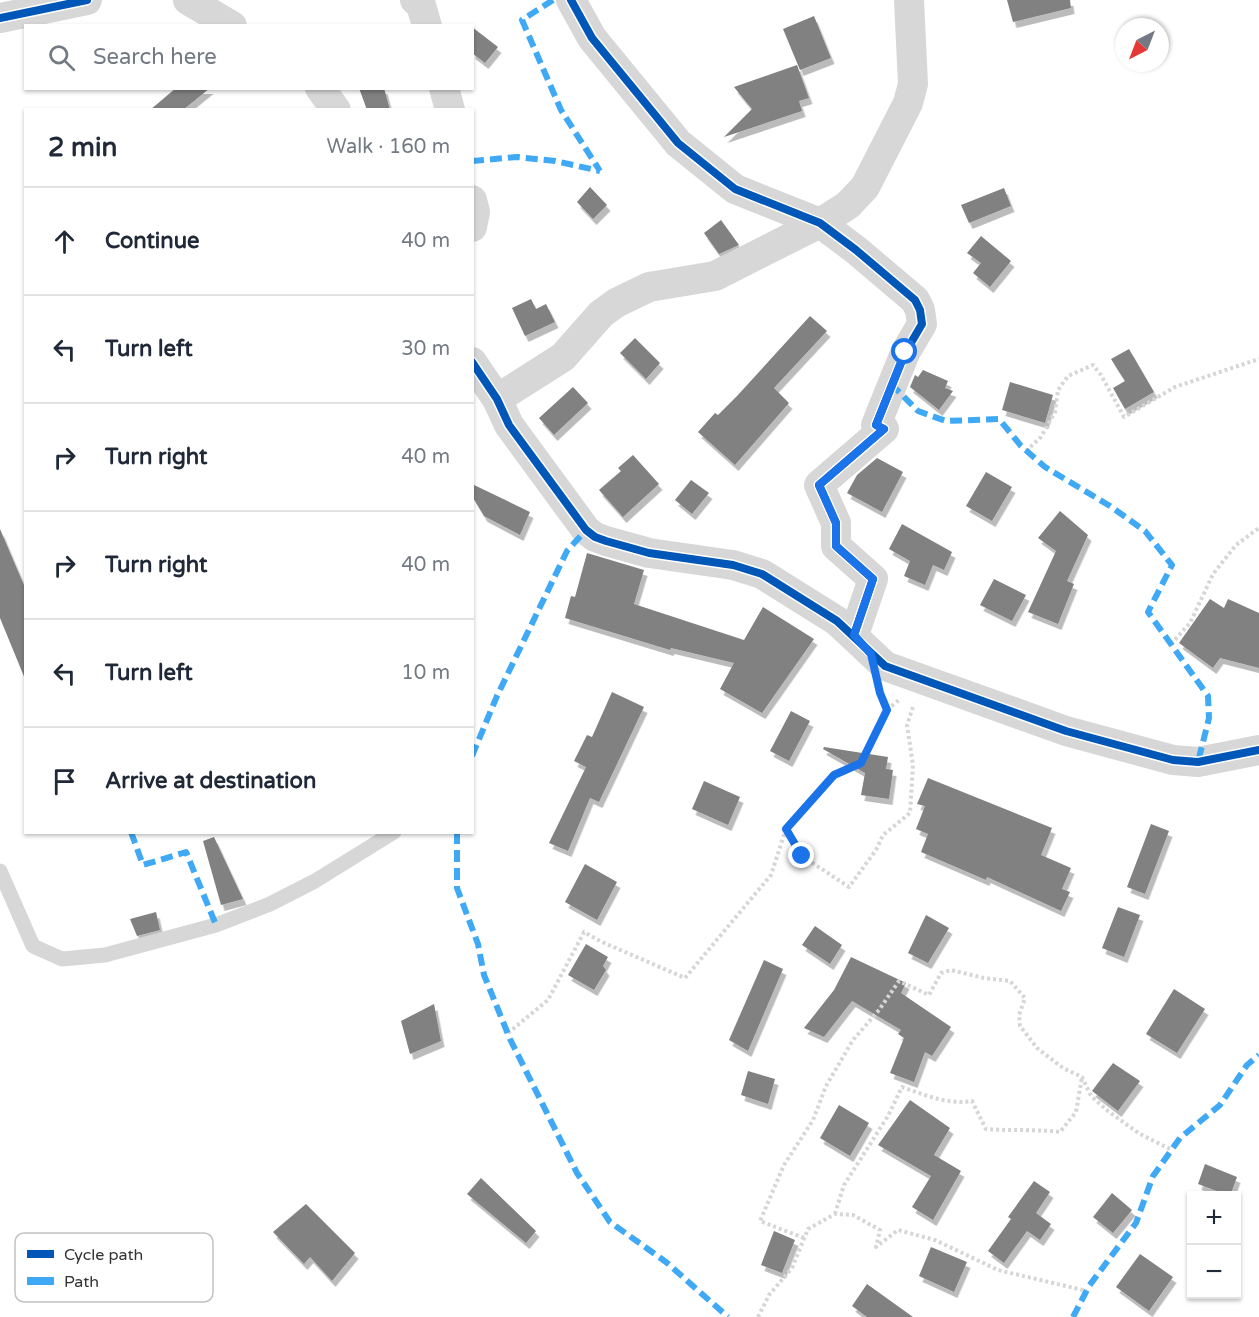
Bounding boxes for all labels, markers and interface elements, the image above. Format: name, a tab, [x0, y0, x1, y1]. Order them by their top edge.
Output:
north arrow	[1115, 18, 1169, 72]
search box	[24, 24, 474, 90]
icon: search	[45, 41, 78, 74]
text: Search here	[93, 44, 217, 70]
text: 2 min	[48, 132, 117, 163]
text: Walk · 160 m	[327, 135, 450, 159]
icon: ahead	[48, 225, 81, 258]
text: Continue	[105, 228, 200, 254]
text: 40 m	[401, 229, 450, 253]
icon: left	[48, 333, 81, 366]
text: Turn left	[105, 336, 193, 362]
text: 30 m	[401, 337, 450, 361]
route start	[891, 338, 917, 364]
icon: right	[48, 441, 81, 474]
text: Turn right	[105, 444, 207, 470]
text: 40 m	[401, 445, 450, 469]
icon: right	[48, 549, 81, 582]
text: Turn right	[105, 552, 207, 578]
text: 40 m	[401, 553, 450, 577]
icon: left	[48, 657, 81, 690]
text: Turn left	[105, 660, 193, 686]
text: 10 m	[401, 661, 450, 685]
icon: arrive	[48, 765, 81, 798]
text: Arrive at destination	[105, 768, 316, 794]
route end	[788, 842, 814, 868]
map controls	[1187, 1191, 1241, 1299]
button: +	[1187, 1191, 1241, 1245]
legend	[15, 1233, 213, 1302]
text: Cycle path	[64, 1245, 143, 1265]
button: −	[1187, 1245, 1241, 1299]
text: Path	[64, 1272, 99, 1292]

